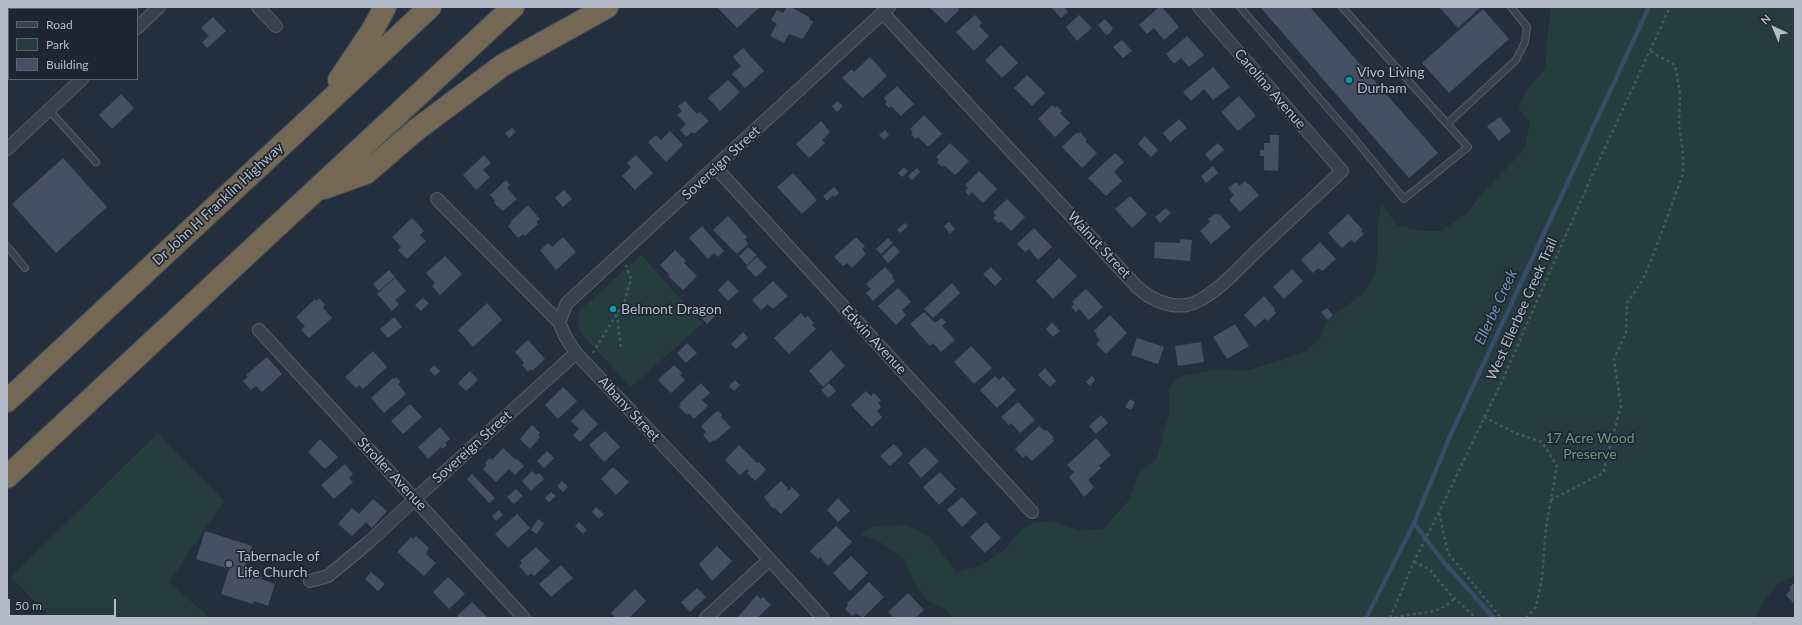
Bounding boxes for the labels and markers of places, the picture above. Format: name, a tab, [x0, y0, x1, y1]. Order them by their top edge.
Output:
place label: Vivo Living Durham	[1357, 64, 1425, 96]
marker: Vivo Living Durham	[1344, 75, 1354, 85]
place label: Belmont Dragon	[621, 301, 722, 317]
marker: Belmont Dragon	[608, 304, 618, 314]
place label: Tabernacle of Life Church	[237, 548, 319, 580]
marker: Tabernacle of Life Church	[224, 559, 234, 569]

